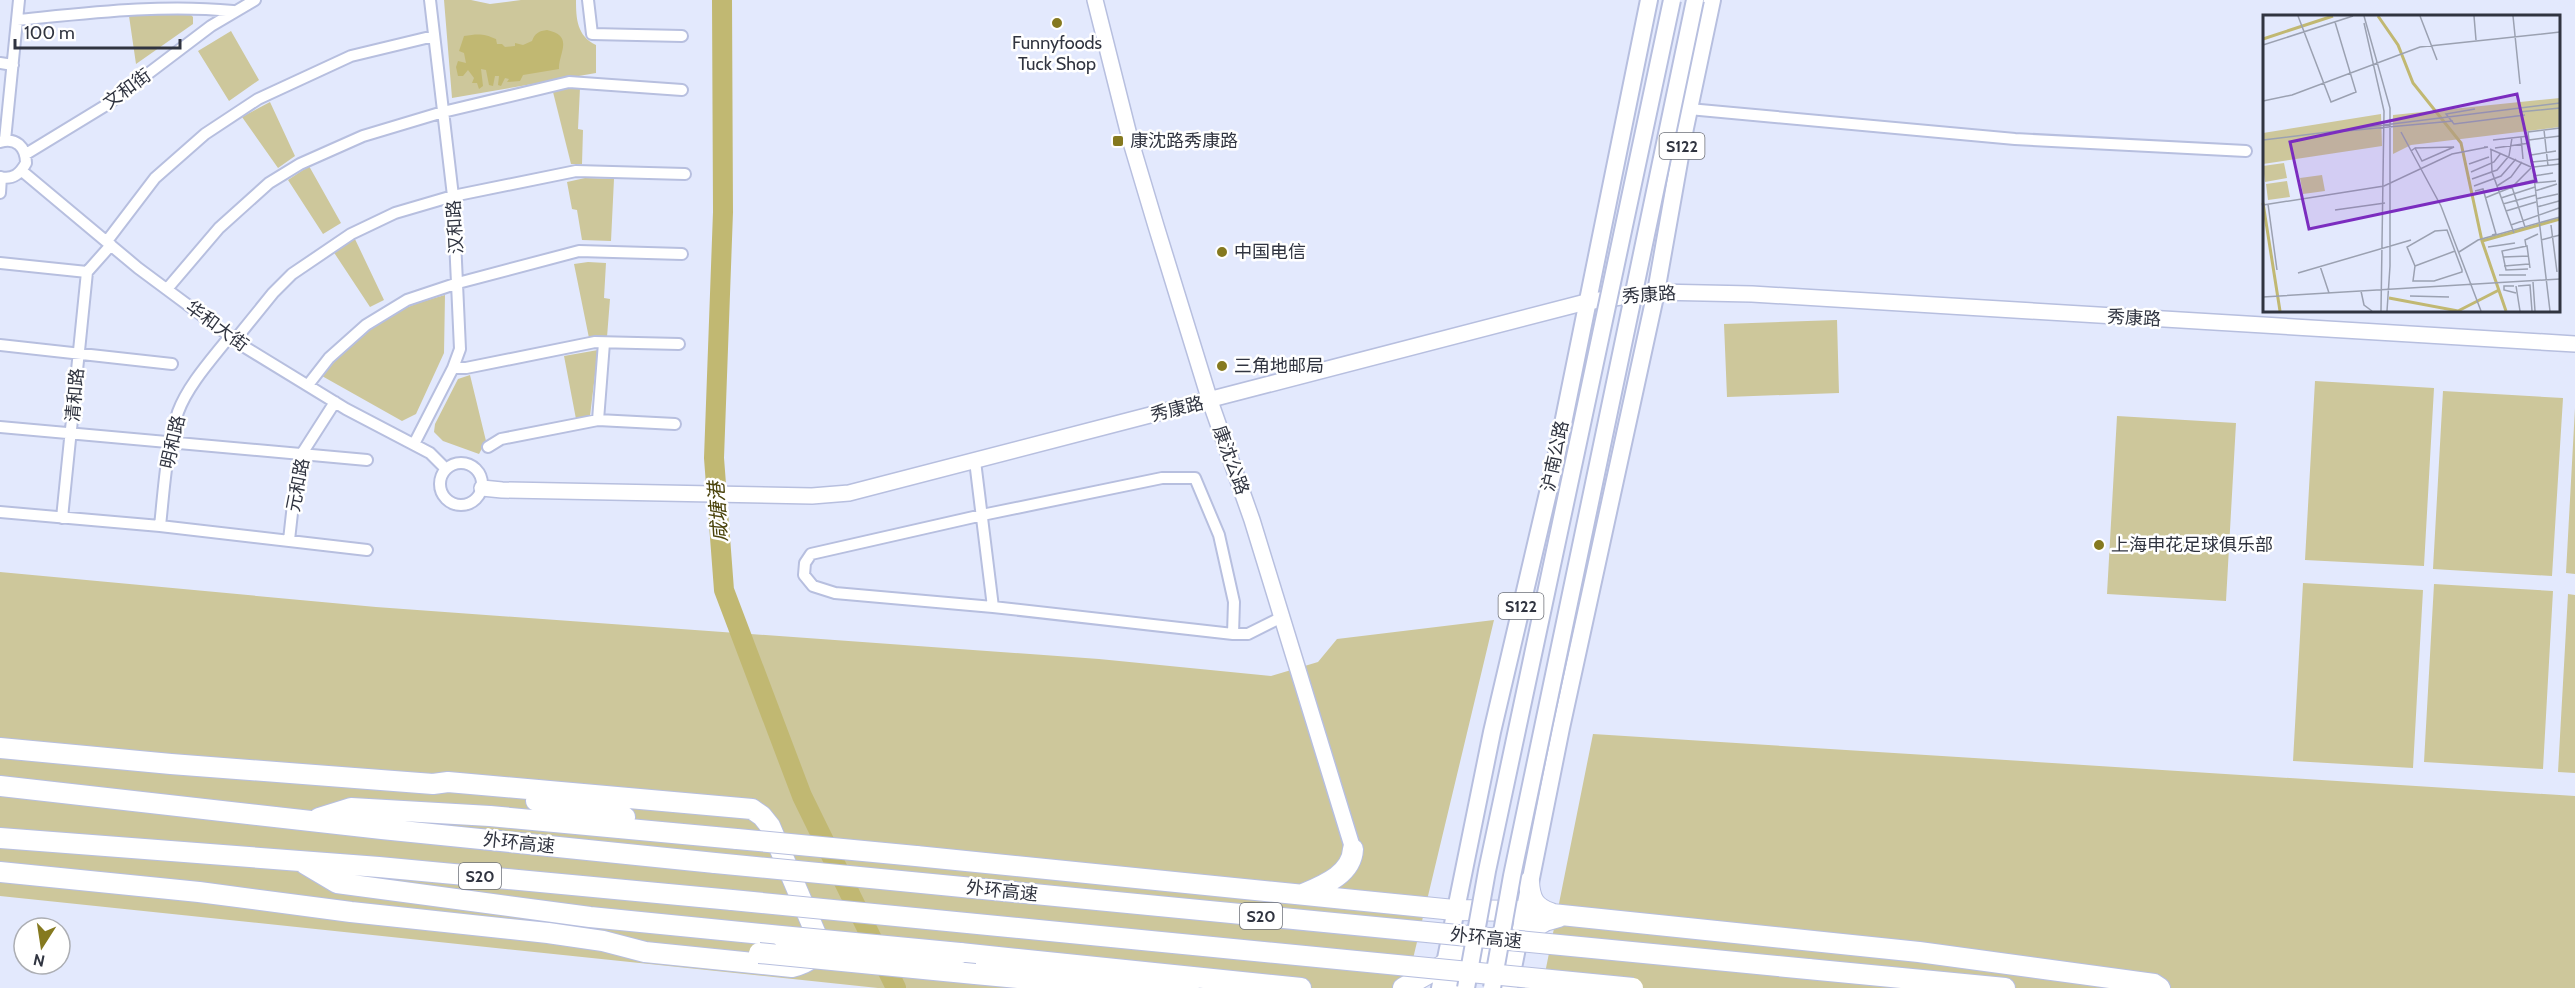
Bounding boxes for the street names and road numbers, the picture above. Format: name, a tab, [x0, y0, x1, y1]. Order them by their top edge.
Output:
street label: 文和街	[99, 64, 155, 114]
road number: S122	[1660, 133, 1704, 159]
street label: 汉和路	[443, 199, 467, 255]
street label: 秀康路	[1621, 282, 1677, 308]
street label: 华和大街	[181, 296, 253, 356]
street label: 秀康路	[2106, 306, 2162, 330]
street label: 清和路	[62, 367, 88, 423]
street label: 秀康路	[1148, 392, 1206, 426]
street label: 明和路	[156, 413, 190, 471]
street label: 沪南公路	[1537, 418, 1573, 494]
street label: 康沈公路	[1208, 422, 1254, 498]
street label: 元和路	[282, 456, 314, 514]
road number: S122	[1498, 593, 1544, 619]
street label: 外环高速	[482, 828, 556, 858]
road number: S20	[459, 863, 501, 889]
street label: 外环高速	[965, 876, 1039, 906]
road number: S20	[1240, 903, 1282, 929]
street label: 外环高速	[1449, 923, 1523, 953]

